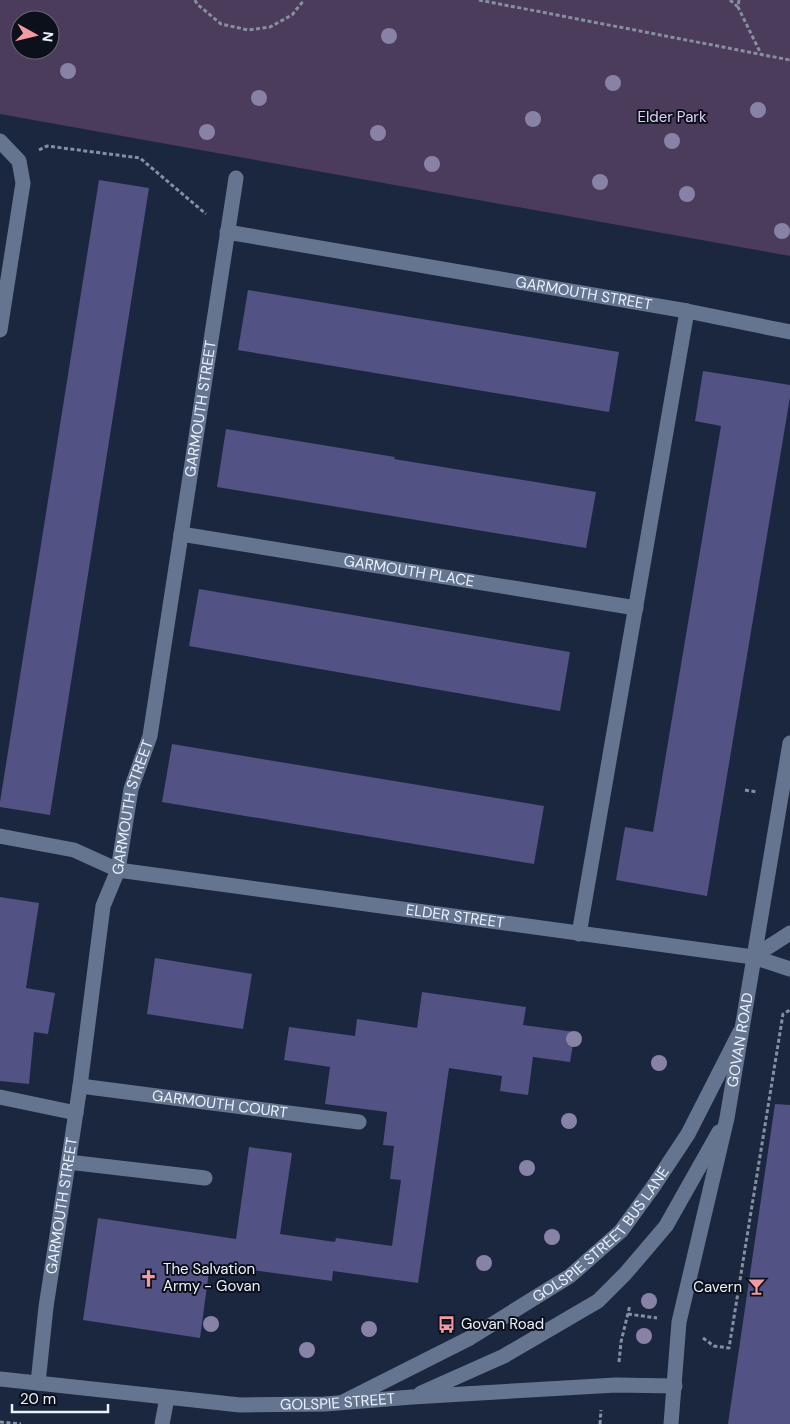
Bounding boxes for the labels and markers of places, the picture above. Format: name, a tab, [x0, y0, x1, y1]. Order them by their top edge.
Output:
place label: The Salvation Army - Govan	[163, 1259, 260, 1296]
church icon: The Salvation Army - Govan	[139, 1268, 159, 1288]
place label: Cavern	[693, 1277, 742, 1297]
bar icon: Cavern	[746, 1277, 766, 1297]
bus stop icon: Govan Road	[437, 1314, 457, 1334]
place label: Govan Road	[461, 1314, 544, 1334]

